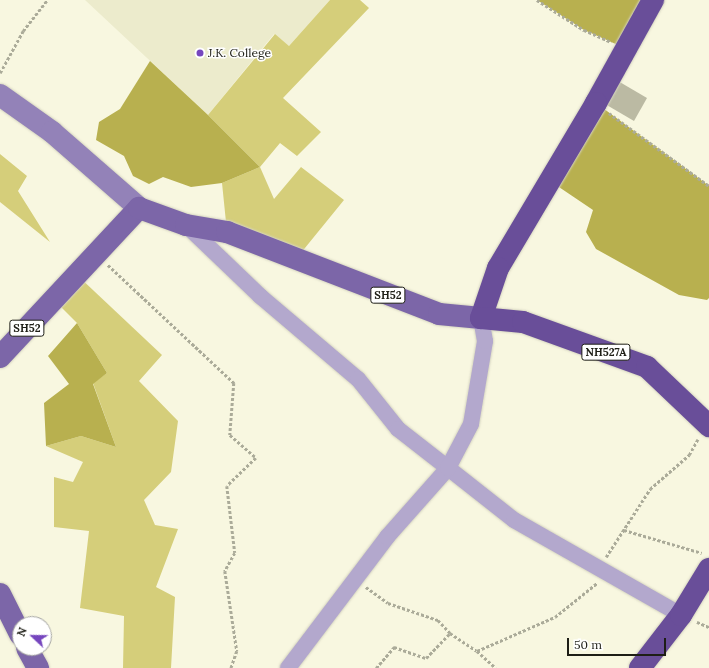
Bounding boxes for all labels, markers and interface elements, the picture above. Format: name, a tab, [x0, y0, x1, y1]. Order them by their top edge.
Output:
place label: J.K. College	[208, 46, 271, 60]
marker: J.K. College	[195, 48, 205, 58]
road number: SH52	[370, 286, 406, 304]
road number: SH52	[9, 319, 45, 337]
road number: NH527A	[581, 343, 631, 361]
north arrow	[12, 616, 52, 656]
text: N	[14, 625, 30, 638]
scale bar	[569, 630, 668, 656]
text: 50 m	[574, 637, 602, 652]

